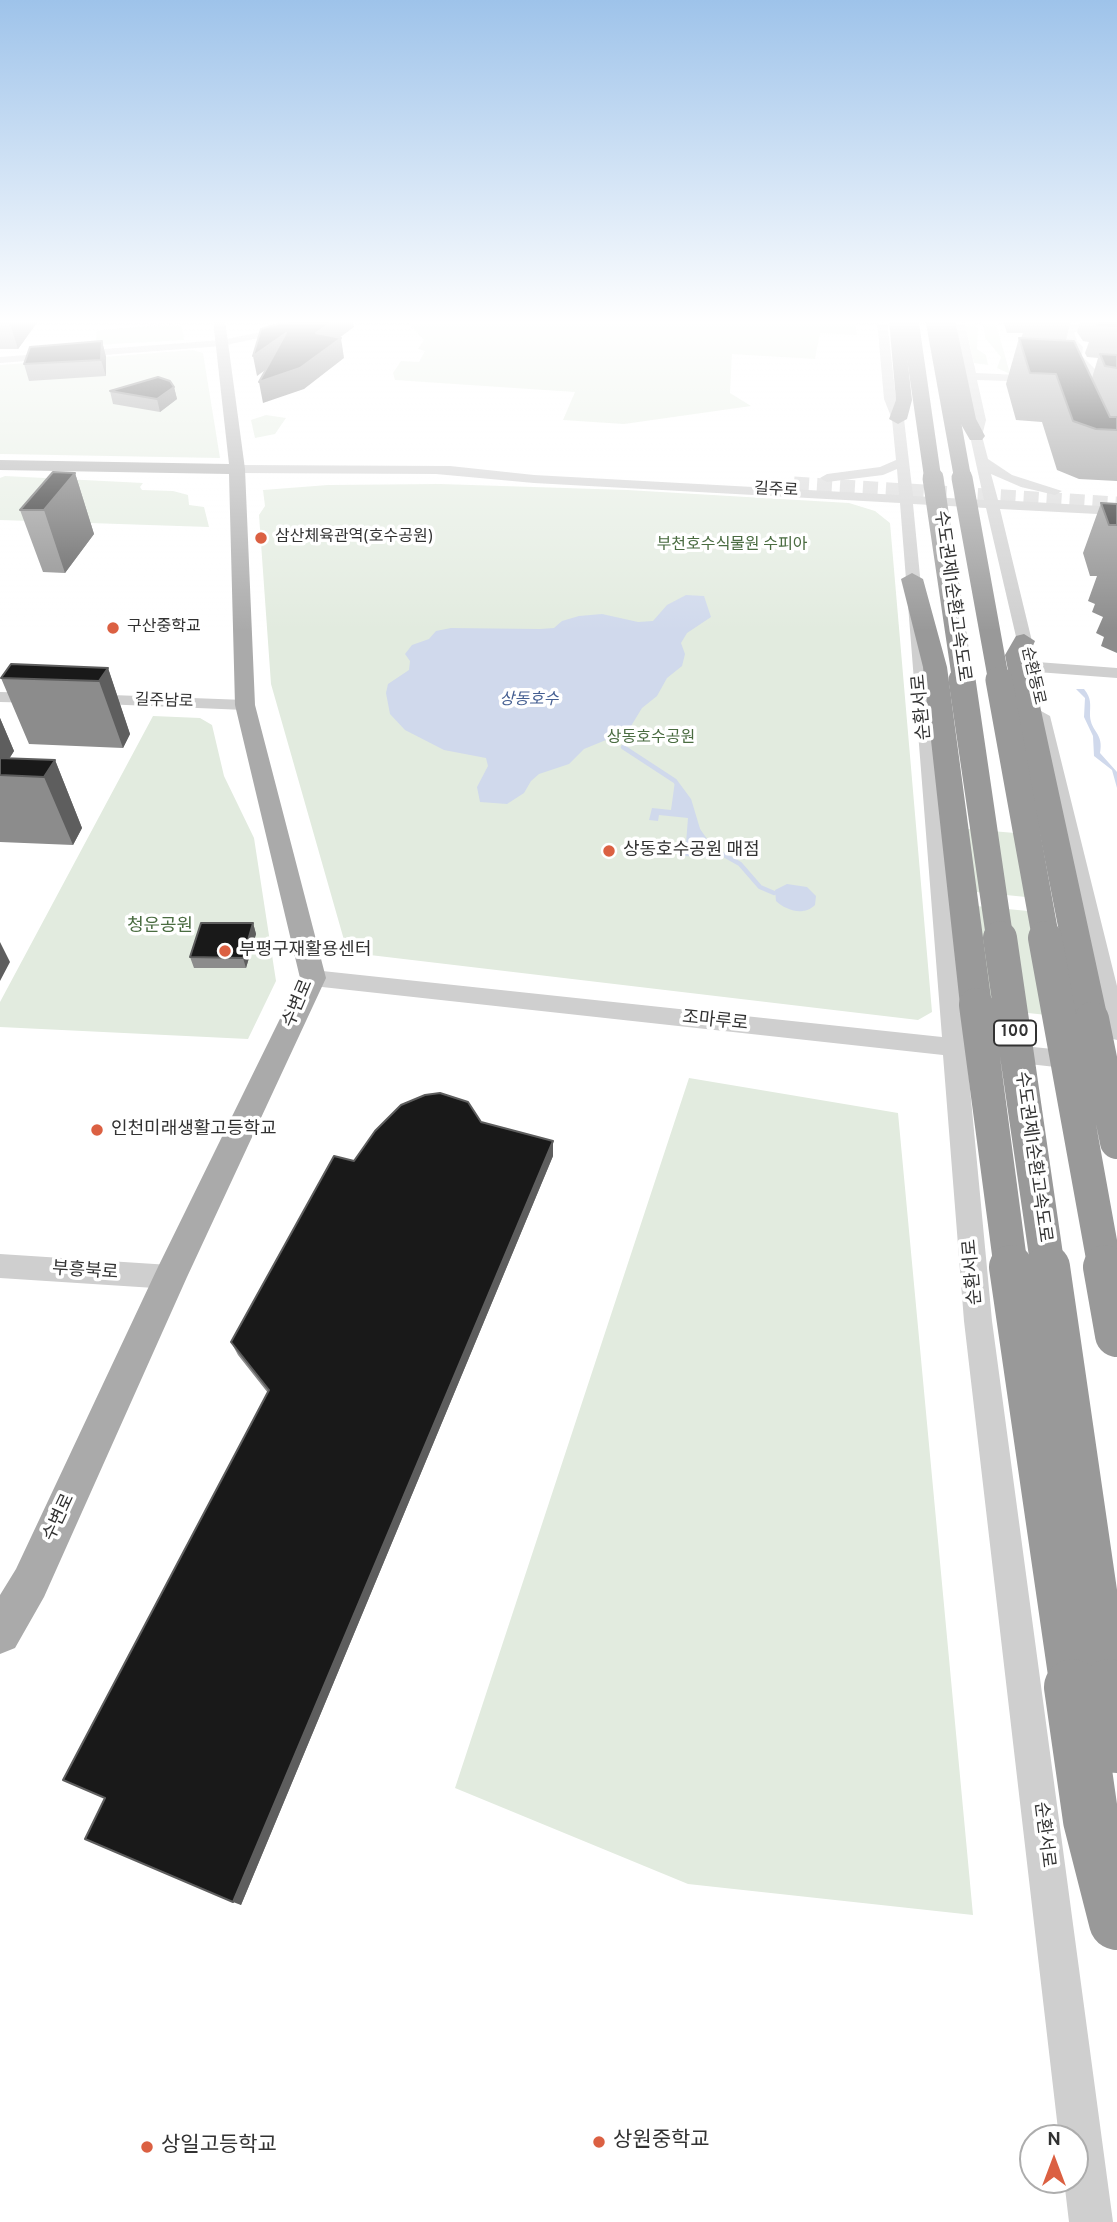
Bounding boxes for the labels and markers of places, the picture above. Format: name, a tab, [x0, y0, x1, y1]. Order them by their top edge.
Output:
place label: 삼산체육관역(호수공원)	[275, 528, 433, 548]
marker: 삼산체육관역(호수공원)	[253, 530, 269, 546]
place label: 구산중학교	[127, 618, 201, 638]
marker: 구산중학교	[105, 620, 121, 636]
place label: 상동호수공원 매점	[623, 840, 760, 862]
marker: 상동호수공원 매점	[601, 843, 617, 859]
place label: 부평구재활용센터	[239, 940, 371, 962]
marker: 부평구재활용센터	[217, 943, 233, 959]
place label: 인천미래생활고등학교	[111, 1119, 277, 1141]
marker: 인천미래생활고등학교	[89, 1122, 105, 1138]
place label: 상원중학교	[613, 2129, 710, 2155]
place label: 상일고등학교	[161, 2134, 277, 2160]
marker: 상원중학교	[591, 2134, 607, 2150]
marker: 상일고등학교	[139, 2139, 155, 2155]

